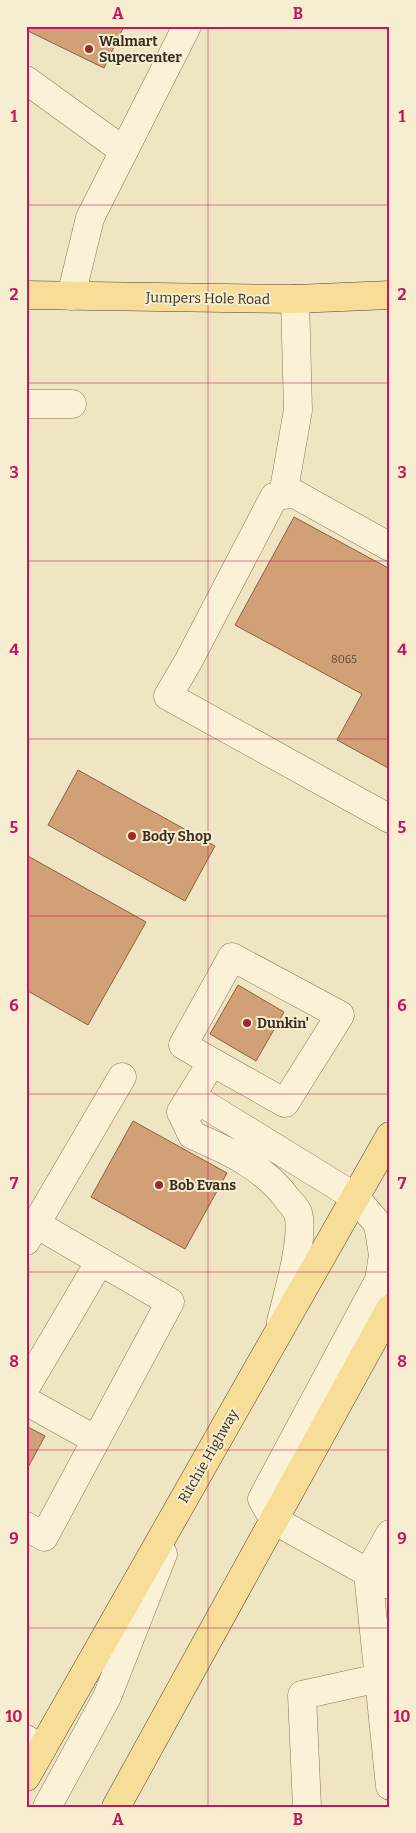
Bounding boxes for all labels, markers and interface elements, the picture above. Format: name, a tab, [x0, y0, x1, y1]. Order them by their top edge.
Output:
text: A	[112, 4, 124, 23]
text: B	[293, 4, 303, 23]
place label: Walmart Supercenter	[99, 33, 182, 66]
marker: Walmart Supercenter	[83, 43, 95, 55]
text: 1	[11, 107, 18, 126]
text: 1	[399, 107, 406, 126]
text: 2	[9, 285, 19, 304]
text: 2	[397, 285, 407, 304]
street label: Jumpers Hole Road	[145, 289, 270, 308]
text: 3	[9, 463, 19, 482]
text: 3	[397, 463, 407, 482]
text: 4	[9, 640, 19, 659]
text: 4	[397, 640, 407, 659]
house number: 8065	[331, 653, 357, 666]
text: 5	[10, 818, 19, 837]
text: 5	[398, 818, 407, 837]
place label: Body Shop	[142, 828, 212, 845]
marker: Body Shop	[126, 830, 138, 842]
text: 6	[9, 996, 19, 1015]
text: 6	[397, 996, 407, 1015]
place label: Dunkin'	[257, 1015, 309, 1032]
marker: Dunkin'	[241, 1017, 253, 1029]
text: 7	[10, 1174, 19, 1193]
text: 7	[398, 1174, 407, 1193]
place label: Bob Evans	[169, 1177, 236, 1194]
marker: Bob Evans	[153, 1179, 165, 1191]
text: 8	[9, 1352, 19, 1371]
text: 8	[397, 1352, 407, 1371]
street label: Ritchie Highway	[175, 1406, 242, 1506]
text: 9	[9, 1529, 19, 1548]
text: 9	[397, 1529, 407, 1548]
text: 10	[5, 1707, 23, 1726]
text: 10	[393, 1707, 411, 1726]
text: A	[112, 1810, 124, 1829]
text: B	[293, 1810, 303, 1829]

